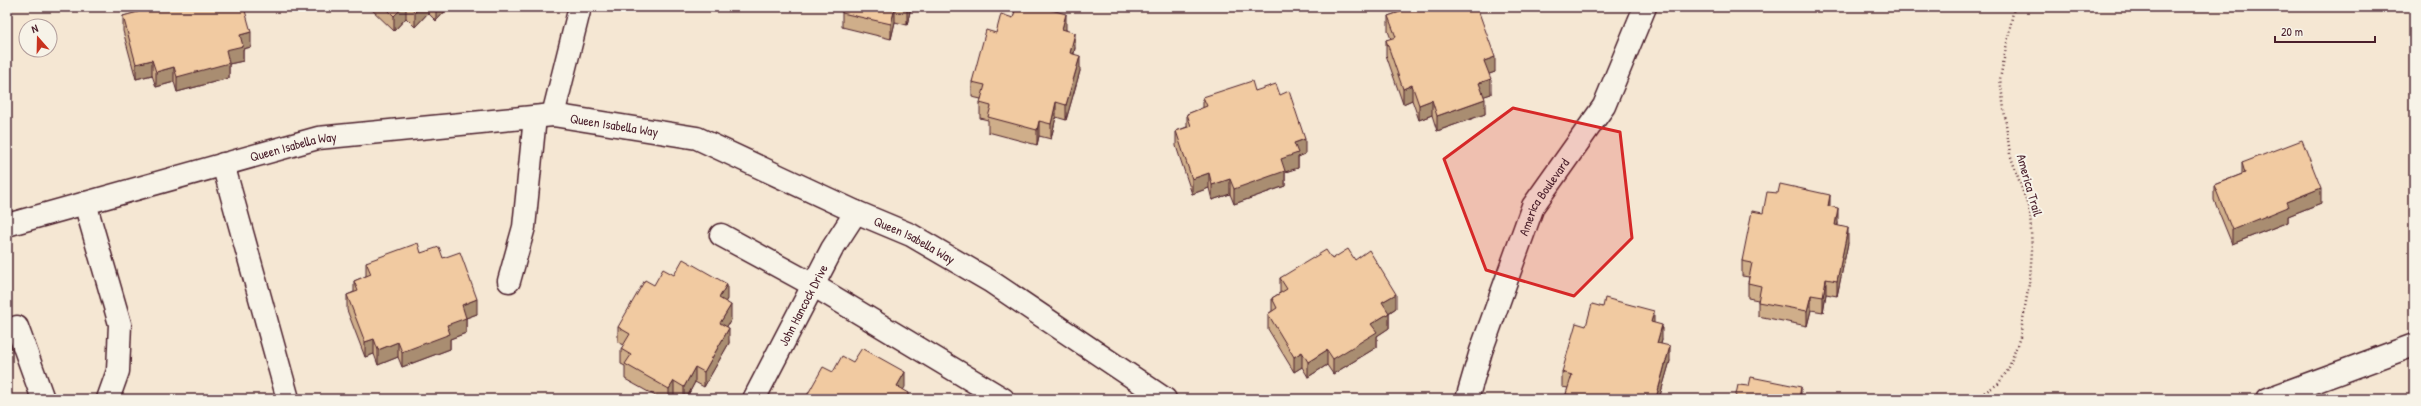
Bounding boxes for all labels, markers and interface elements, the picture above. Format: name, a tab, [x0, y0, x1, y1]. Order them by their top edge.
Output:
north arrow	[18, 18, 58, 58]
scale bar	[2275, 18, 2375, 44]
text: N	[29, 21, 40, 36]
text: 20 m	[2281, 23, 2303, 40]
street label: Queen Isabella Way	[569, 109, 660, 141]
street label: Queen Isabella Way	[248, 127, 338, 166]
street label: America Trail	[2013, 152, 2048, 219]
street label: America Boulevard	[1514, 155, 1573, 238]
street label: Queen Isabella Way	[871, 211, 959, 268]
street label: John Hancock Drive	[774, 261, 832, 349]

